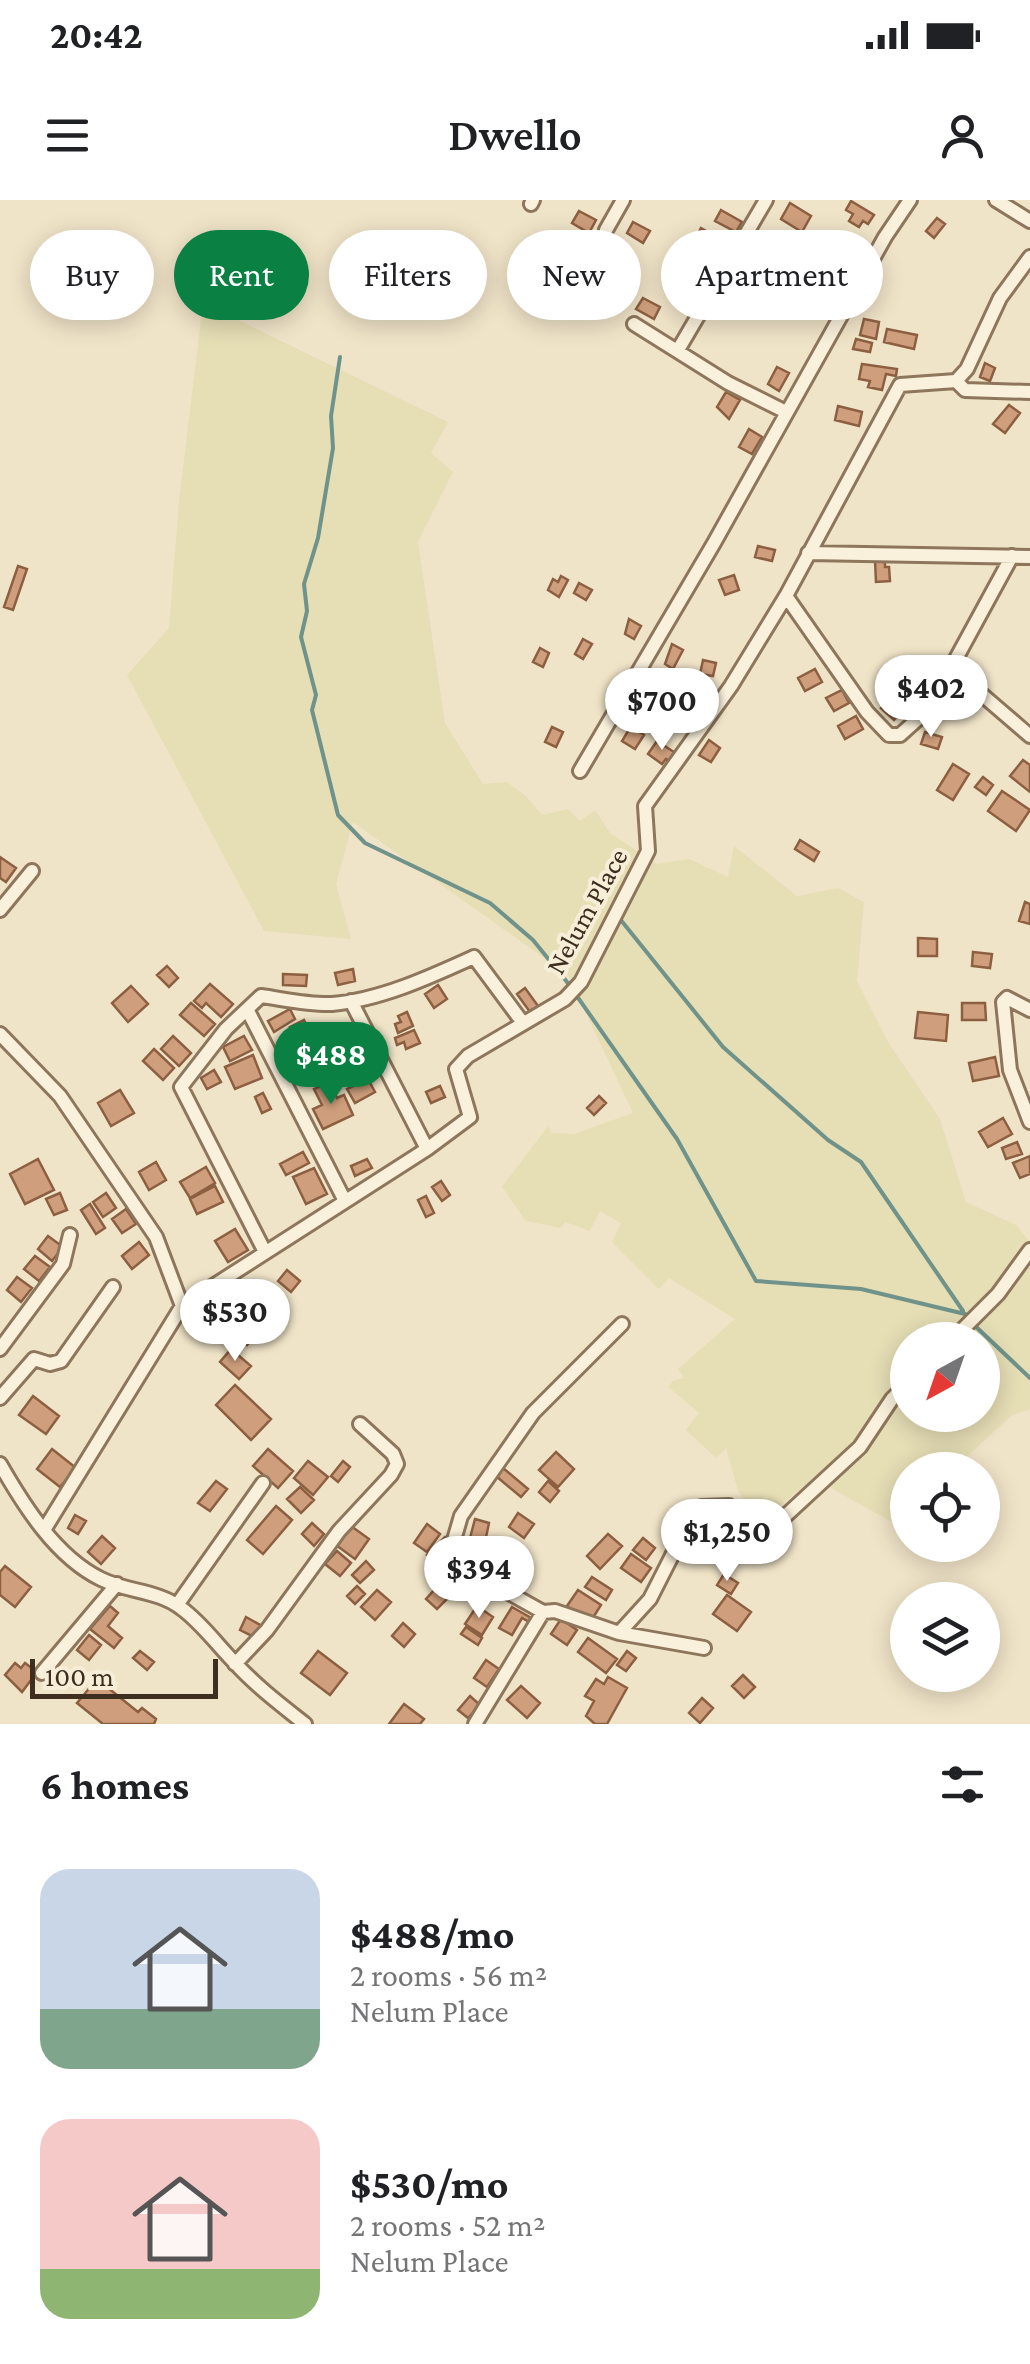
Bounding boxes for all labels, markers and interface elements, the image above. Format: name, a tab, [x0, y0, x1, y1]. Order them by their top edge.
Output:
text: 20:42	[50, 14, 143, 56]
icon: menu	[40, 108, 95, 163]
icon: person	[935, 108, 990, 163]
text: Dwello	[448, 110, 582, 160]
chip: Buy	[30, 230, 154, 320]
chip: Rent	[174, 230, 309, 320]
chip: Filters	[329, 230, 487, 320]
chip: New	[507, 230, 641, 320]
chip: Apartment	[661, 230, 883, 320]
pin: $402	[872, 655, 990, 740]
pin: $700	[603, 668, 721, 753]
text: $402	[897, 669, 965, 705]
text: $700	[627, 682, 697, 718]
street label: Nelum Place	[539, 843, 634, 979]
pin: $488	[272, 1022, 390, 1107]
text: $488	[296, 1036, 366, 1072]
pin: $530	[176, 1279, 294, 1364]
text: $530	[202, 1293, 268, 1329]
north arrow	[890, 1322, 1000, 1432]
map controls	[890, 1322, 1000, 1692]
button: locate	[890, 1452, 1000, 1562]
pin: $1,250	[646, 1499, 808, 1584]
text: $1,250	[683, 1513, 771, 1549]
pin: $394	[420, 1536, 538, 1621]
text: $394	[446, 1550, 512, 1586]
button: layers	[890, 1582, 1000, 1692]
scale bar	[30, 1654, 218, 1698]
text: 100 m	[45, 1661, 114, 1692]
icon: filters	[935, 1757, 990, 1812]
text: 6 homes	[40, 1761, 189, 1808]
icon: home	[120, 1909, 240, 2029]
text: $488/mo	[350, 1910, 515, 1957]
text: 2 rooms · 56 m²	[350, 1957, 547, 1993]
text: Nelum Place	[350, 1993, 508, 2029]
icon: home	[120, 2159, 240, 2279]
text: $530/mo	[350, 2160, 509, 2207]
text: 2 rooms · 52 m²	[350, 2207, 545, 2243]
text: Nelum Place	[350, 2243, 508, 2279]

